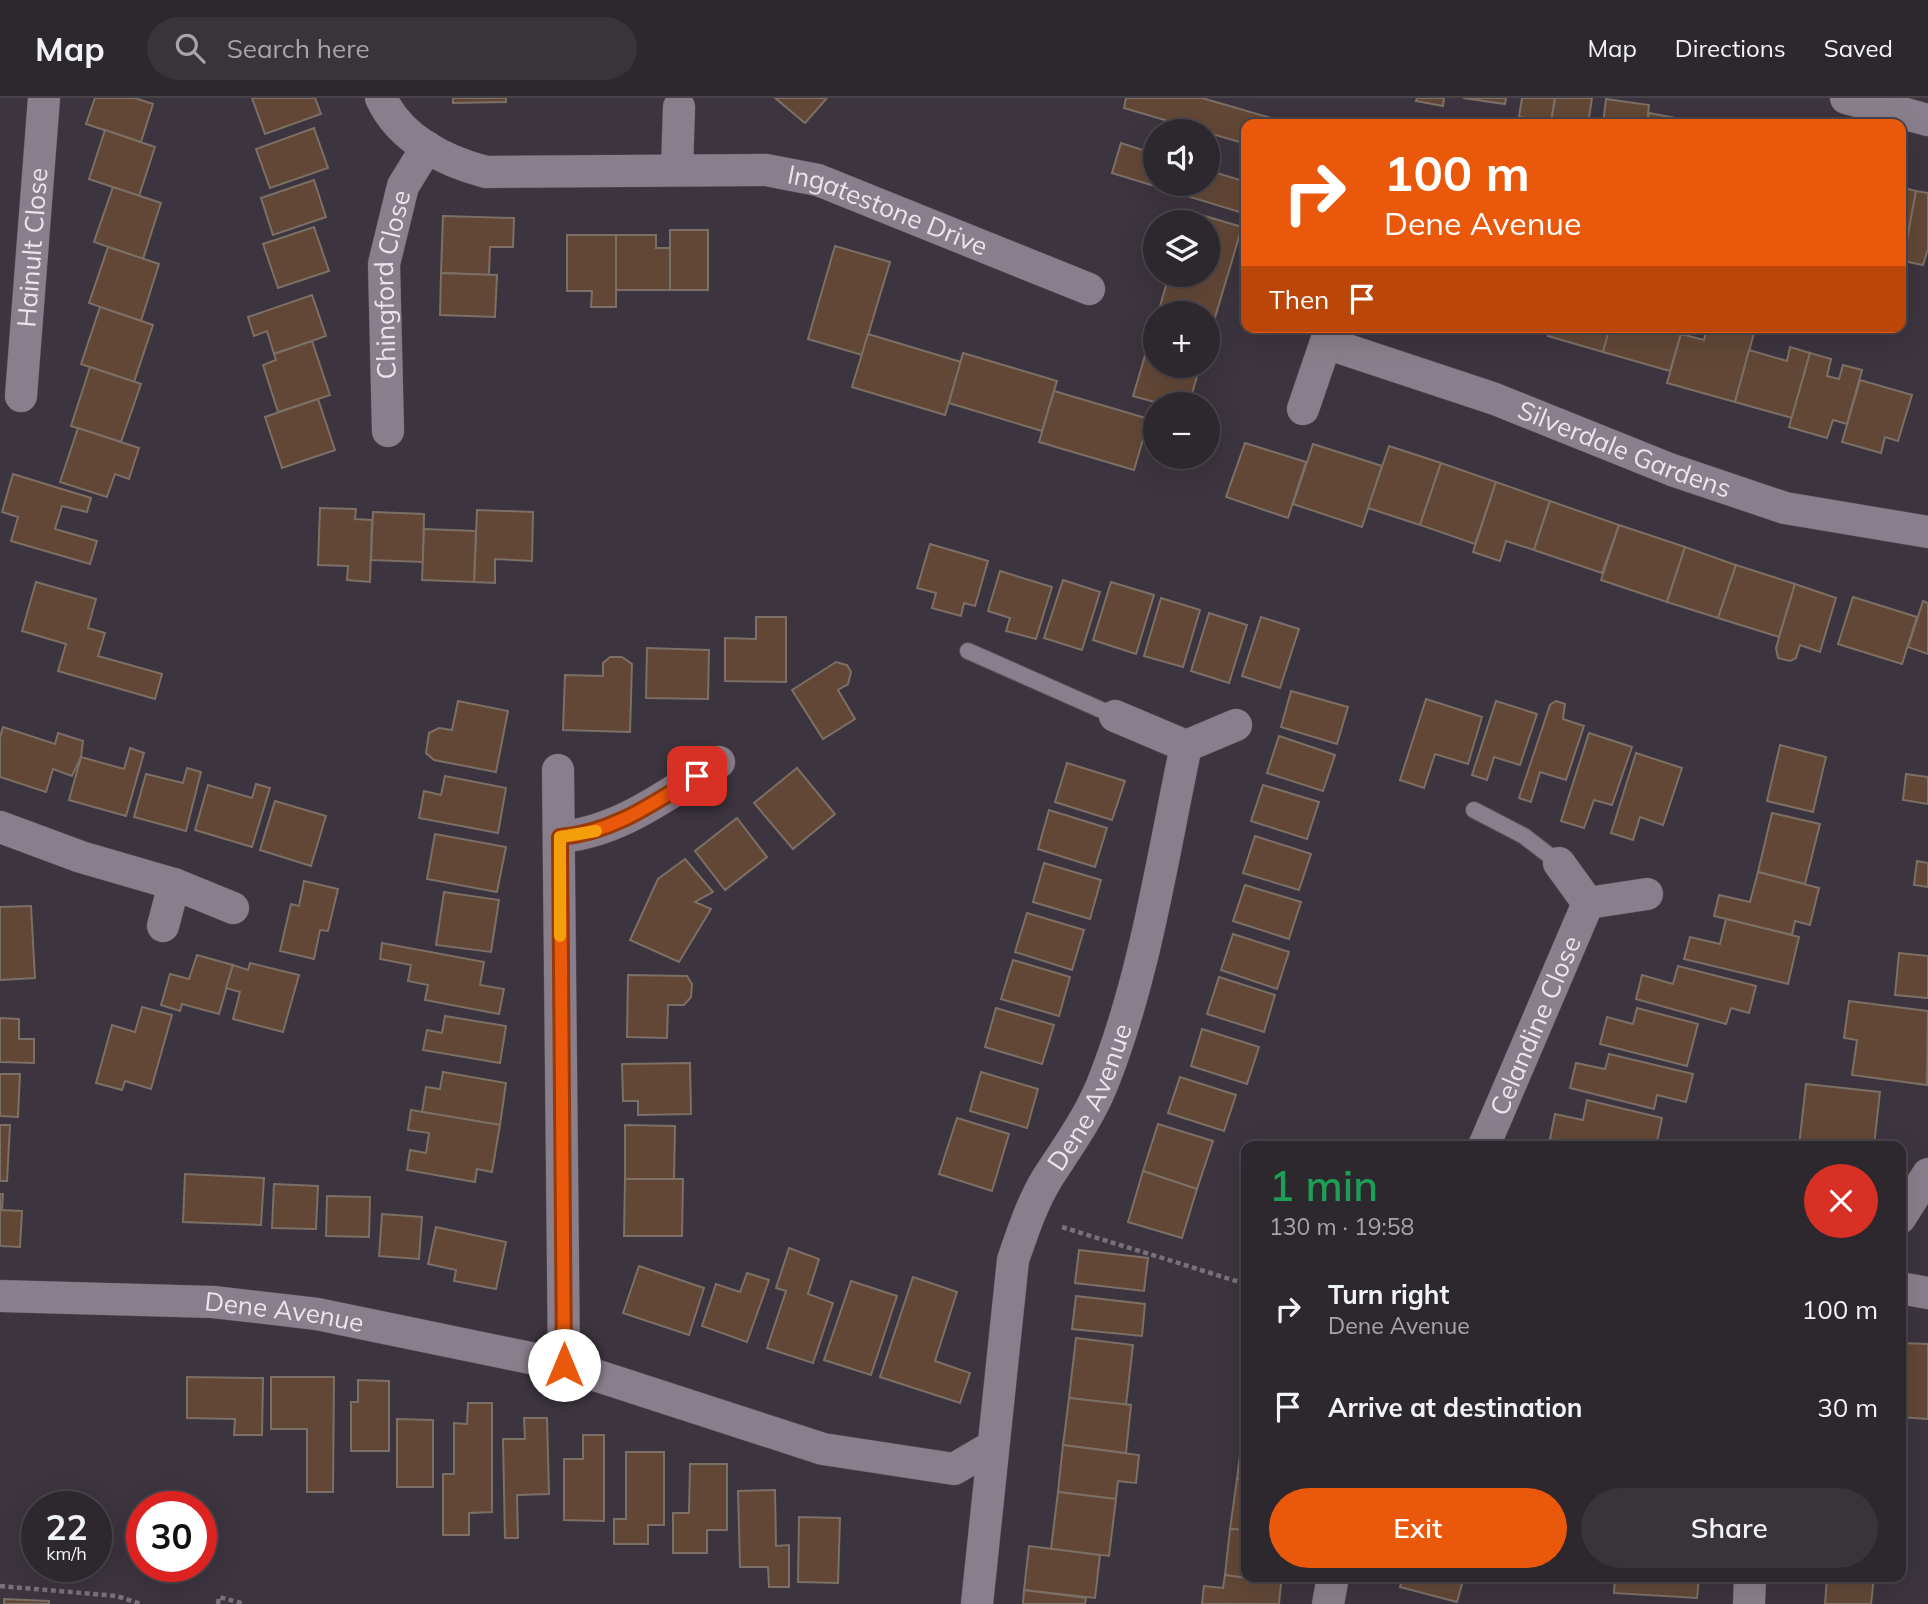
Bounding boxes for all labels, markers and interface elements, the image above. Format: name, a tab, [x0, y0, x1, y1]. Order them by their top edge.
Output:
search box	[147, 17, 637, 80]
text: Map	[35, 28, 105, 69]
icon: search	[171, 29, 209, 67]
text: Search here	[227, 32, 370, 65]
text: Map	[1587, 33, 1637, 63]
text: Directions	[1675, 33, 1786, 63]
text: Saved	[1824, 33, 1893, 63]
map controls	[1143, 119, 1220, 469]
button: sound	[1143, 119, 1220, 196]
text: 100 m	[1384, 142, 1530, 203]
icon: right	[1269, 147, 1360, 238]
street label: Ingatestone Drive	[785, 158, 993, 263]
street label: Hainult Close	[9, 166, 55, 328]
street label: Chingford Close	[367, 187, 417, 380]
text: Dene Avenue	[1384, 203, 1581, 243]
button: layers	[1143, 210, 1220, 287]
icon: arrive	[1343, 280, 1381, 318]
text: Then	[1269, 283, 1329, 316]
button: +	[1143, 301, 1220, 378]
button: −	[1143, 392, 1220, 469]
street label: Silverdale Gardens	[1513, 393, 1735, 505]
pin	[667, 746, 727, 806]
icon: arrive	[678, 757, 716, 795]
street label: Celandine Close	[1482, 931, 1588, 1120]
street label: Dene Avenue	[1040, 1019, 1139, 1177]
text: 1 min	[1269, 1159, 1378, 1212]
button: close	[1804, 1164, 1878, 1238]
text: 130 m · 19:58	[1269, 1212, 1414, 1241]
text: Turn right	[1328, 1278, 1449, 1311]
street label: Dene Avenue	[203, 1284, 367, 1339]
icon: right	[1269, 1290, 1307, 1328]
text: 100 m	[1802, 1293, 1878, 1326]
text: Dene Avenue	[1328, 1311, 1470, 1340]
position arrow	[527, 1328, 601, 1402]
icon: arrive	[1269, 1388, 1307, 1426]
text: Arrive at destination	[1328, 1391, 1583, 1424]
text: 30 m	[1817, 1391, 1878, 1424]
button: Exit	[1269, 1488, 1567, 1568]
button: Share	[1581, 1488, 1878, 1568]
speed limit sign: 30	[126, 1491, 217, 1582]
text: 22	[45, 1505, 88, 1549]
text: km/h	[46, 1542, 87, 1565]

